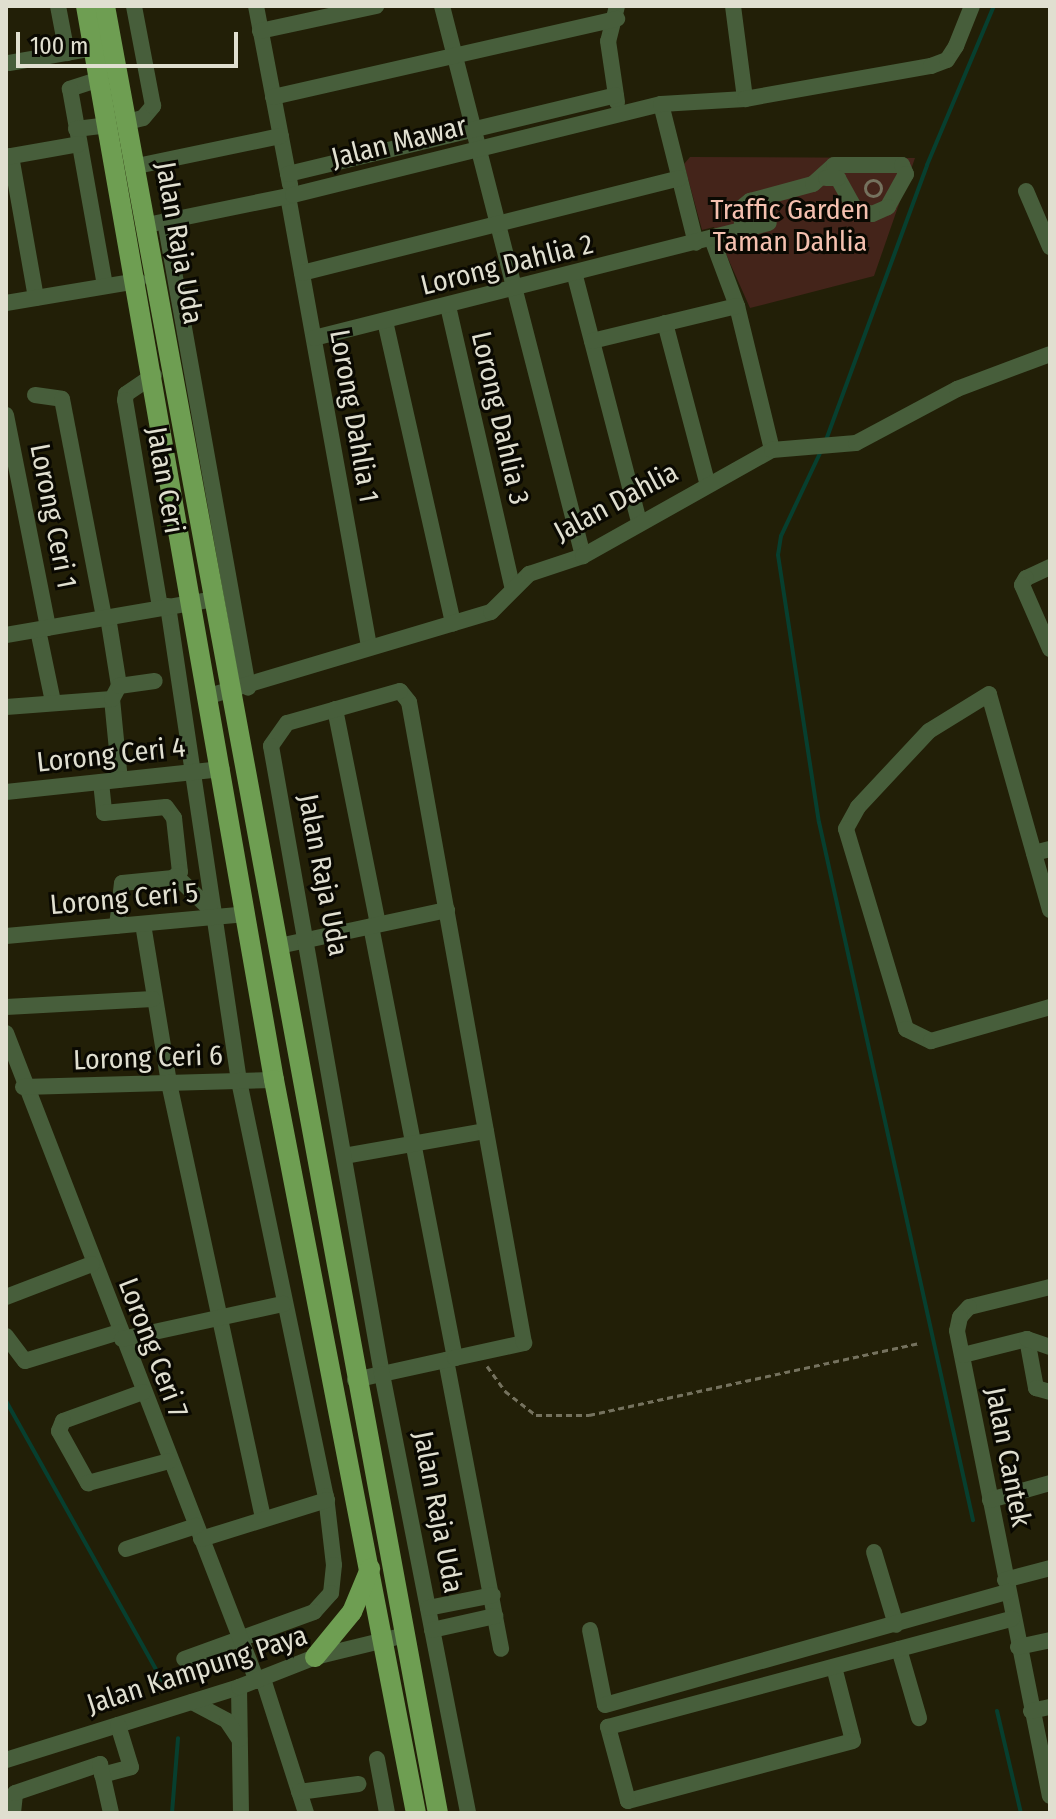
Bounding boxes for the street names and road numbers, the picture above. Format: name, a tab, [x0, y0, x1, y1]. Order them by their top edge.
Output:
street label: Jalan Mawar	[328, 109, 470, 175]
street label: Jalan Raja Uda	[148, 159, 210, 327]
street label: Lorong Dahlia 2	[417, 227, 597, 303]
street label: Lorong Dahlia 1	[322, 327, 386, 505]
street label: Lorong Dahlia 3	[464, 328, 536, 508]
street label: Jalan Ceri	[139, 424, 191, 536]
street label: Lorong Ceri 1	[23, 441, 83, 591]
street label: Jalan Dahlia	[548, 455, 684, 549]
street label: Lorong Ceri 4	[35, 730, 187, 780]
street label: Jalan Raja Uda	[291, 791, 355, 959]
street label: Lorong Ceri 5	[49, 876, 199, 922]
street label: Lorong Ceri 6	[73, 1039, 223, 1077]
street label: Lorong Ceri 7	[111, 1273, 195, 1423]
street label: Jalan Cantek	[978, 1384, 1038, 1530]
street label: Jalan Raja Uda	[406, 1428, 470, 1596]
street label: Jalan Kampung Paya	[83, 1619, 311, 1721]

